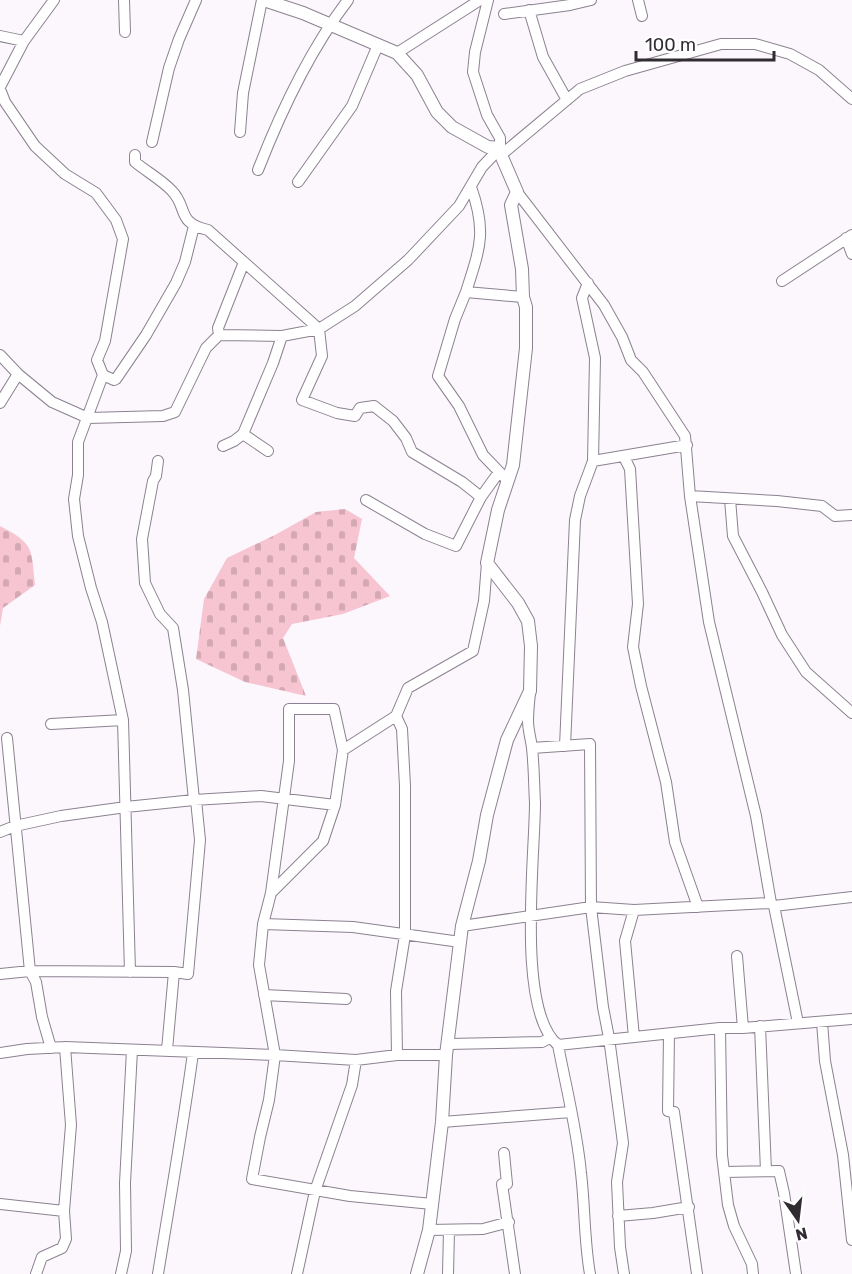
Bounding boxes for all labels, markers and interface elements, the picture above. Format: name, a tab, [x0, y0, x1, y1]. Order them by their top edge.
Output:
scale bar	[636, 24, 774, 62]
text: 100 m	[645, 34, 696, 56]
north arrow	[768, 1190, 828, 1250]
text: N	[794, 1223, 809, 1245]

